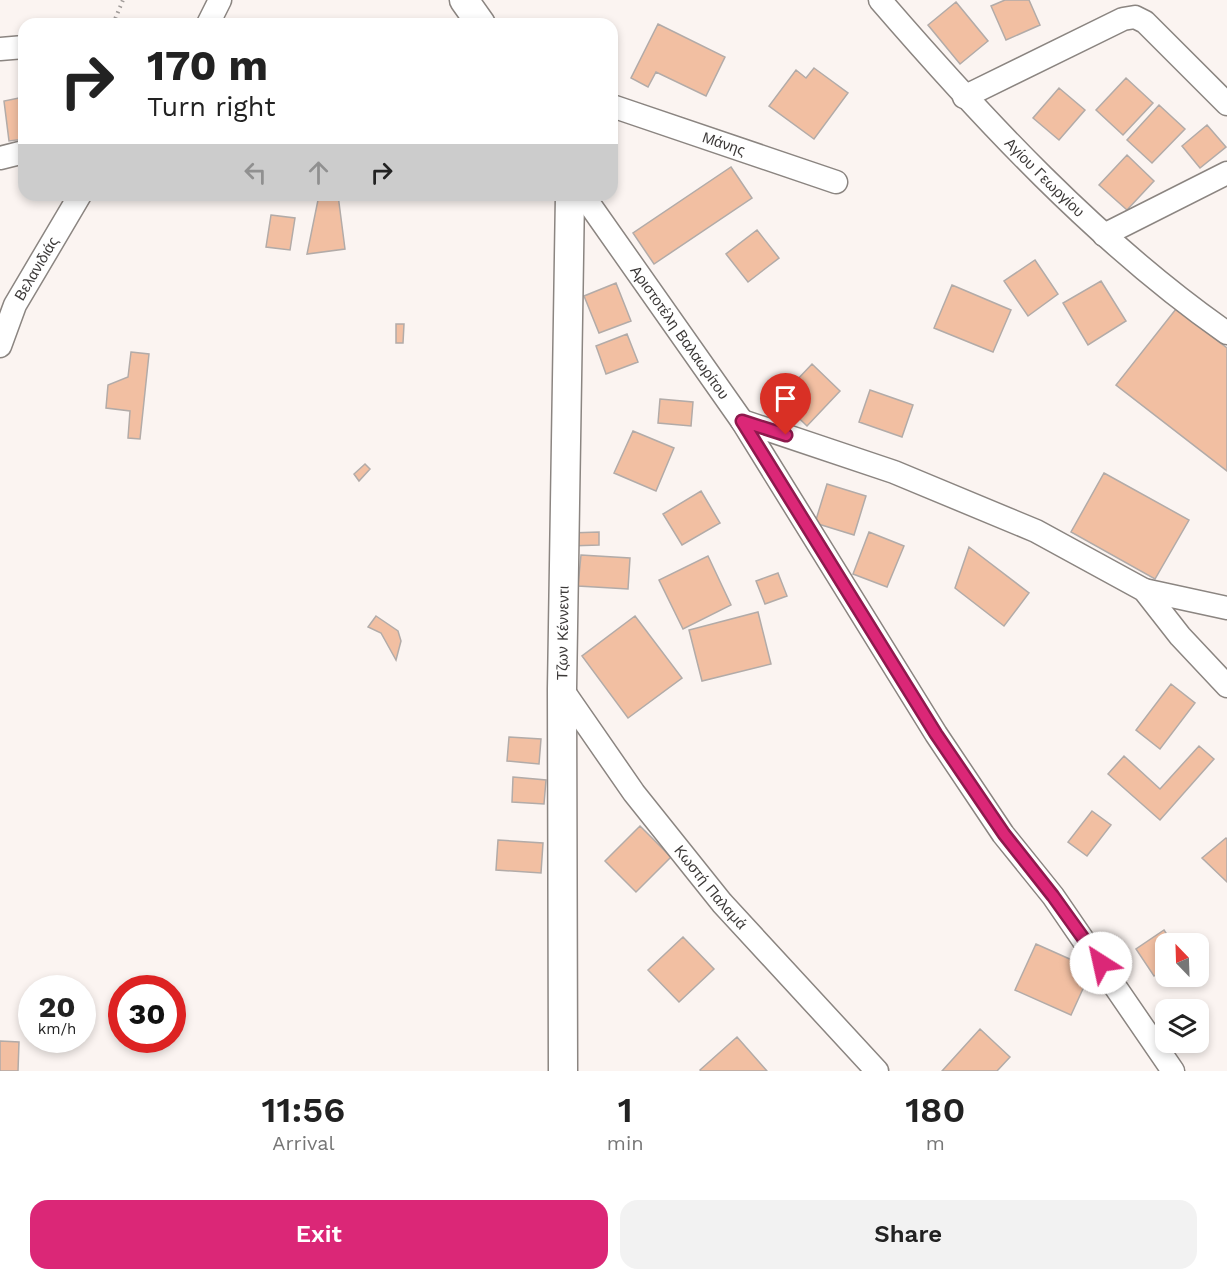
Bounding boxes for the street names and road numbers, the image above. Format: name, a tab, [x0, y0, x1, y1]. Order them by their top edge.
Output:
street label: Μάνης	[700, 128, 748, 160]
street label: Αγίου Γεωργίου	[1001, 134, 1088, 221]
street label: Βελανιδιάς	[11, 233, 62, 304]
street label: Αριστοτέλη Βαλαωρίτου	[627, 262, 733, 403]
street label: Τζων Κέννεντι	[553, 586, 573, 680]
street label: Κωστή Παλαμά	[670, 842, 751, 933]

